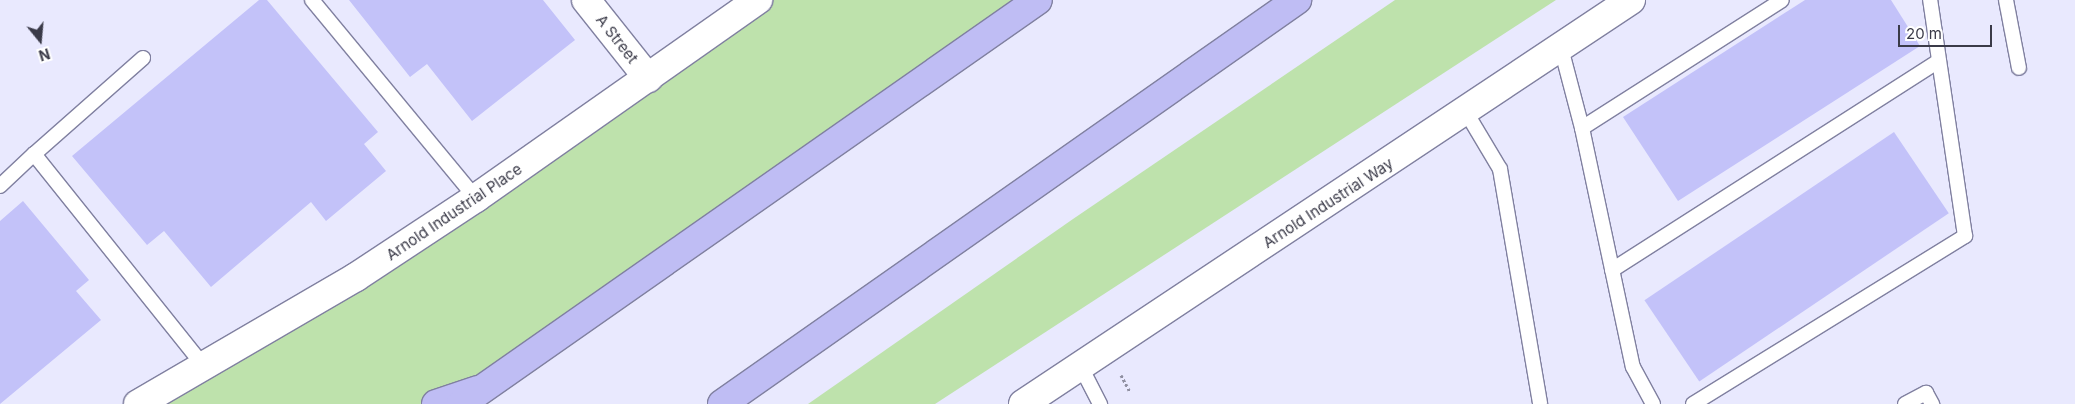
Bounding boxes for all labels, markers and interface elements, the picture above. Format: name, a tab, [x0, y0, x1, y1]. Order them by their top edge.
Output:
street label: A Street	[592, 11, 642, 67]
north arrow	[15, 15, 65, 65]
scale bar	[1900, 15, 1994, 47]
text: 20 m	[1906, 24, 1942, 43]
text: N	[37, 45, 52, 65]
street label: Arnold Industrial Way	[1260, 154, 1396, 252]
street label: Arnold Industrial Place	[383, 160, 525, 264]

